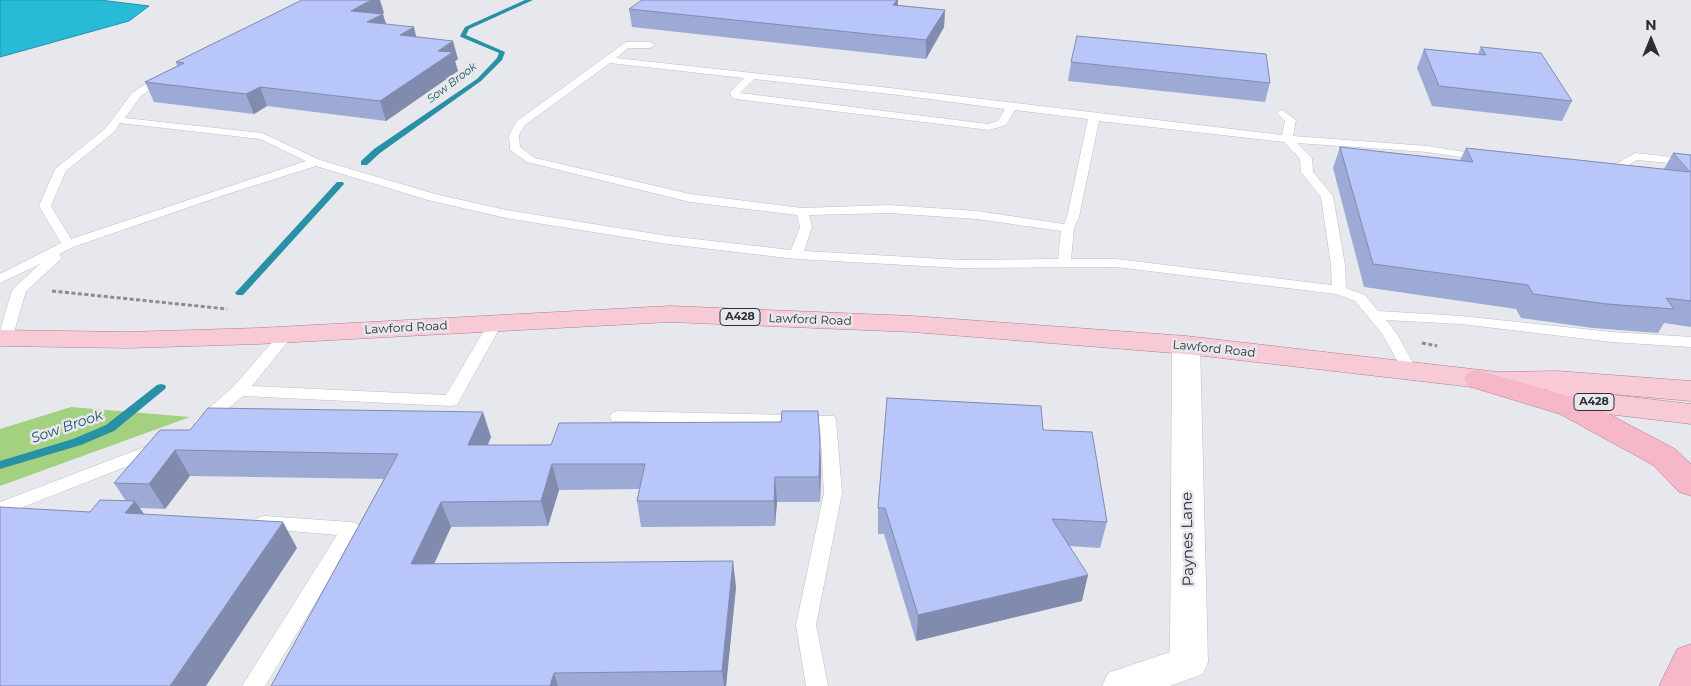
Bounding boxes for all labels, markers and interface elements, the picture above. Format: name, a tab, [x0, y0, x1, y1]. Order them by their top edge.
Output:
north arrow	[1626, 15, 1676, 65]
text: N	[1645, 16, 1657, 34]
water label: Sow Brook	[424, 60, 480, 106]
road number: A428	[720, 308, 760, 326]
street label: Lawford Road	[768, 311, 852, 329]
street label: Lawford Road	[364, 319, 448, 337]
street label: Lawford Road	[1172, 337, 1256, 361]
road number: A428	[1574, 394, 1614, 411]
water label: Sow Brook	[29, 407, 105, 447]
street label: Paynes Lane	[1178, 492, 1198, 586]

